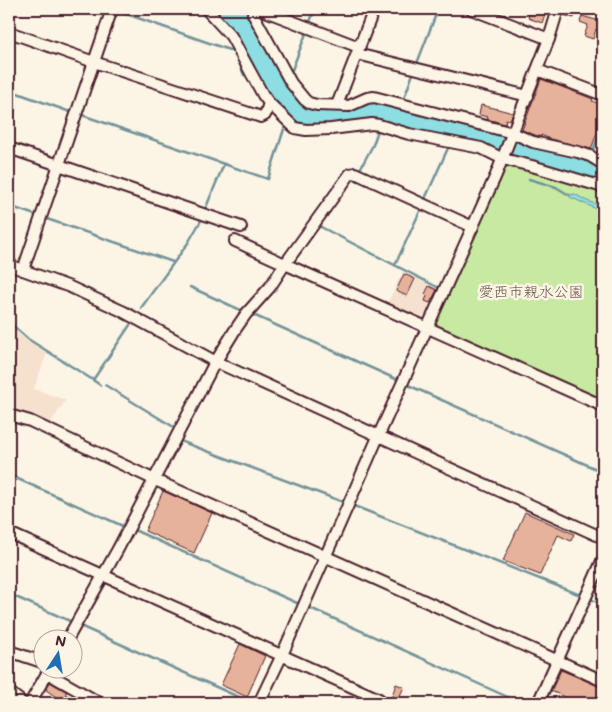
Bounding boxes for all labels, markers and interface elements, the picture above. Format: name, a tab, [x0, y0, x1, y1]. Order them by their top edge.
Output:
park label: 愛西市親水公園	[478, 281, 584, 301]
north arrow	[32, 630, 82, 680]
text: N	[54, 630, 68, 651]

